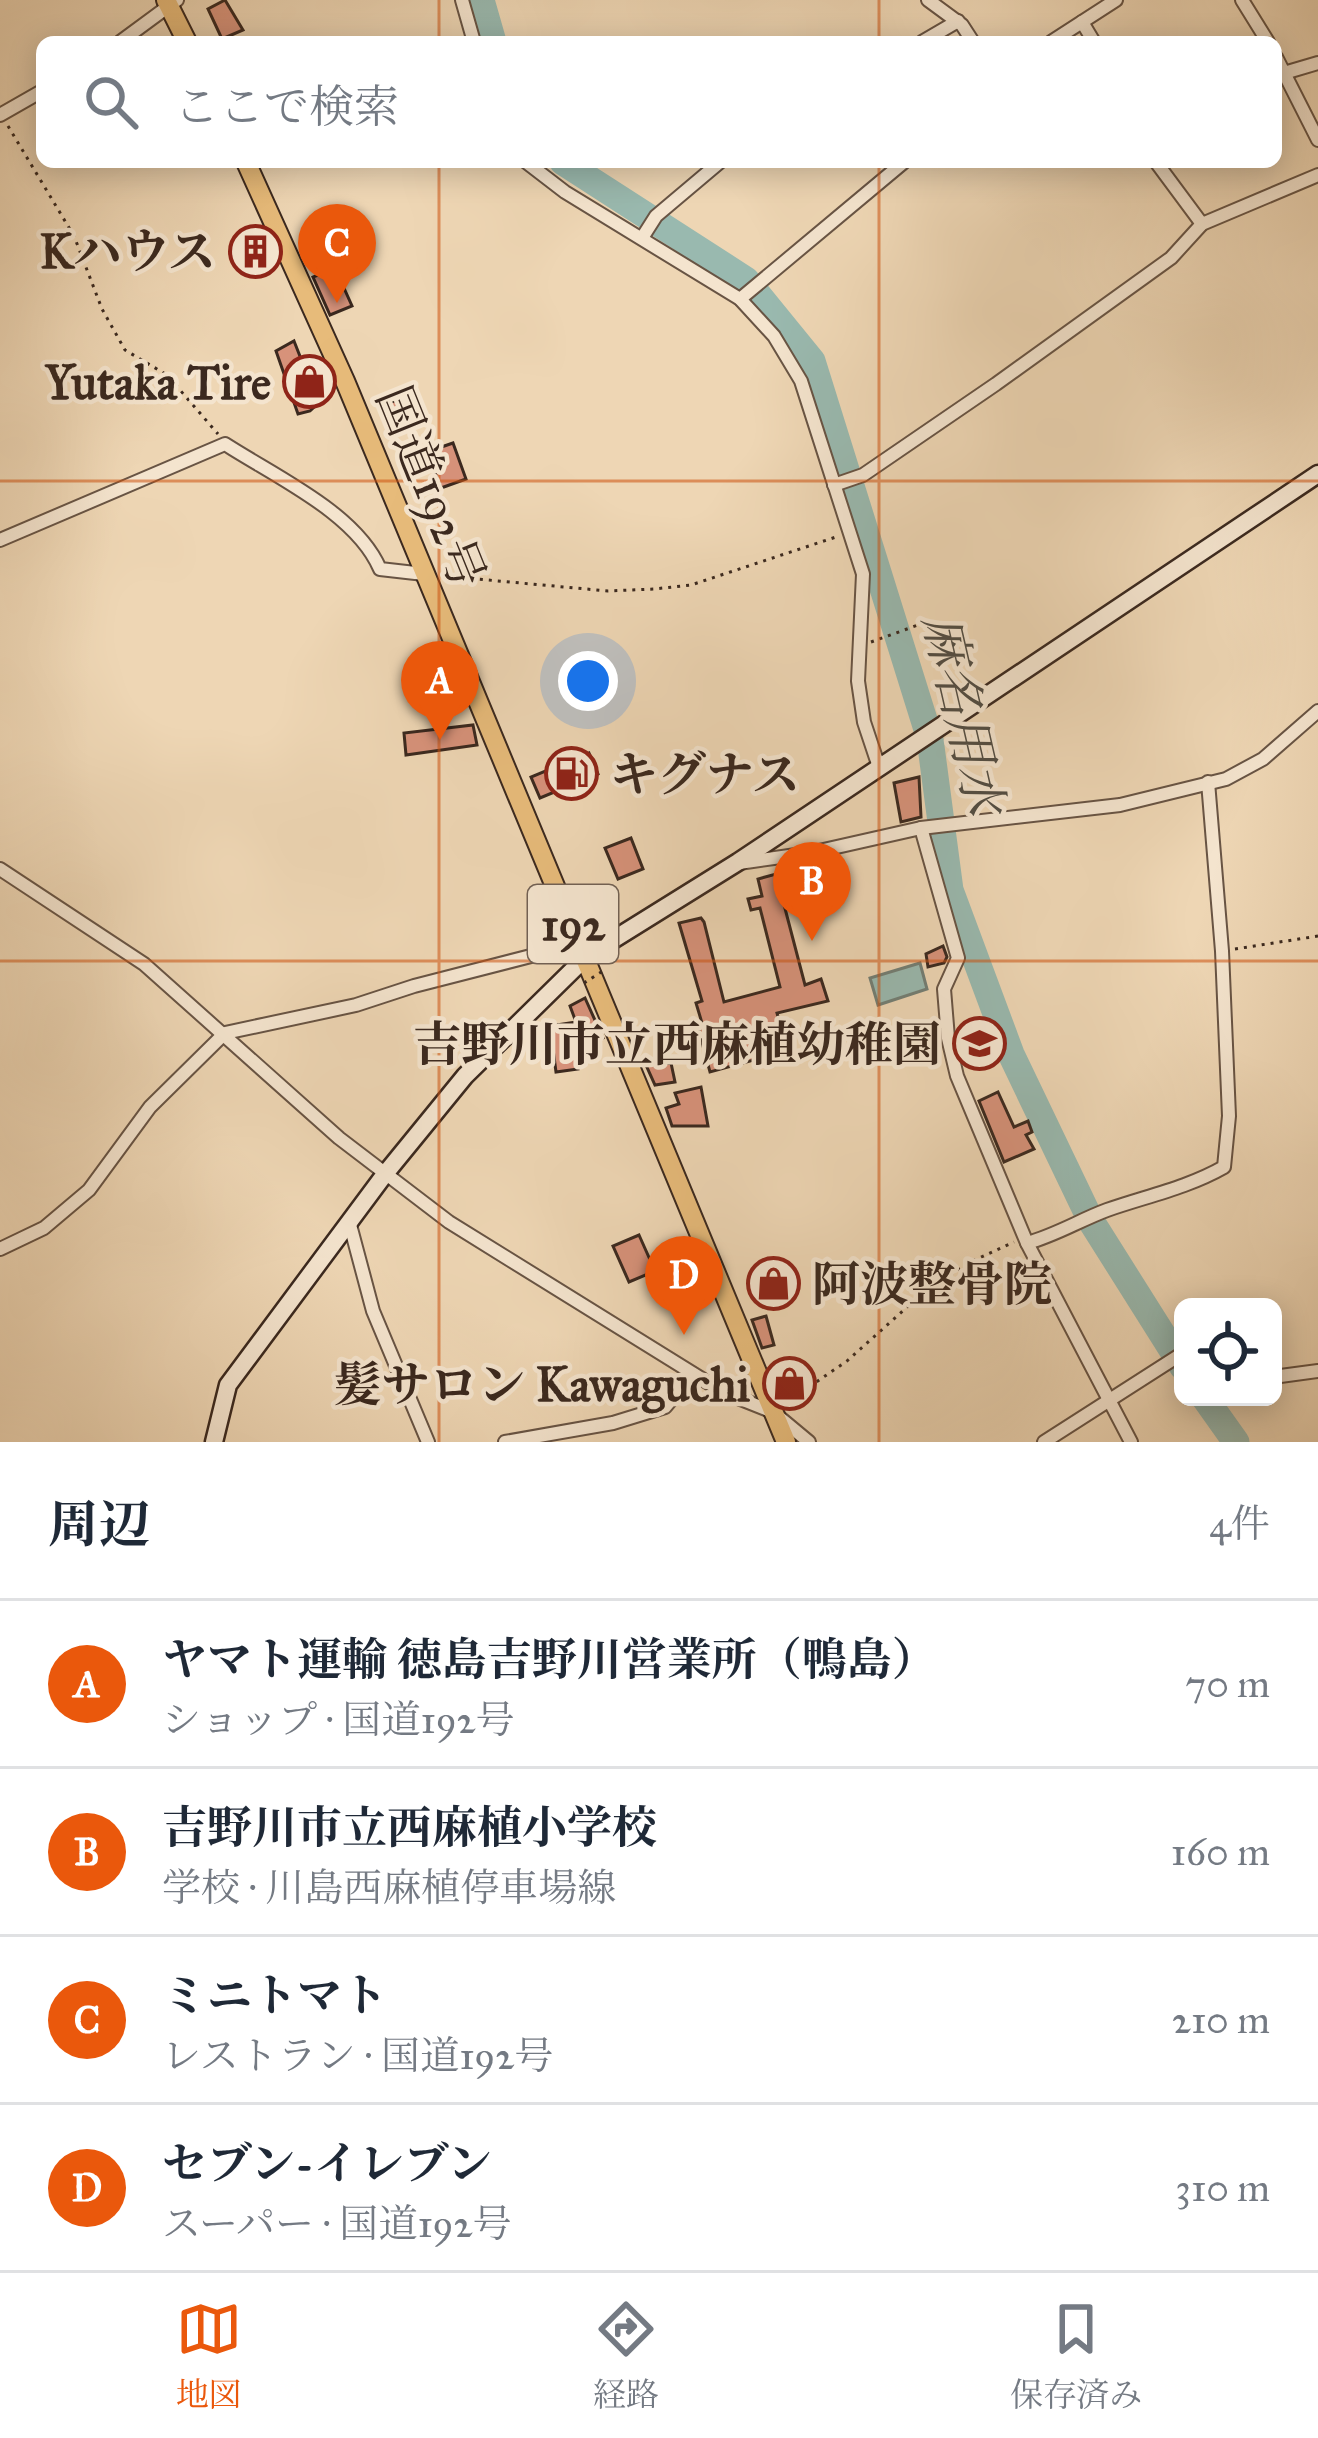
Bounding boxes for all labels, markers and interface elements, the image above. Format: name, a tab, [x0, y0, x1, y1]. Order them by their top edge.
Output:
search box	[36, 36, 1282, 168]
icon: search	[78, 69, 144, 135]
text: ここで検索	[174, 79, 399, 134]
pin: C	[298, 204, 376, 303]
place label: Kハウス	[39, 222, 216, 281]
building icon: Kハウス	[227, 223, 283, 279]
place label: Yutaka Tire	[44, 353, 271, 412]
shop icon: Yutaka Tire	[282, 354, 338, 410]
street label: 国道192号	[364, 378, 498, 596]
water label: 麻名用水	[910, 608, 1017, 825]
pin: A	[401, 641, 479, 740]
your location	[558, 651, 618, 711]
place label: キグナス	[610, 745, 800, 804]
fuel station icon: キグナス	[543, 746, 599, 802]
pin: B	[773, 842, 851, 941]
road number: 192	[528, 885, 618, 963]
place label: 吉野川市立西麻植幼稚園	[413, 1015, 941, 1074]
school or university icon: 吉野川市立西麻植幼稚園	[952, 1016, 1008, 1072]
pin: D	[645, 1236, 723, 1335]
place label: 阿波整骨院	[812, 1255, 1052, 1314]
shop icon: 阿波整骨院	[745, 1256, 801, 1312]
map controls	[1174, 1298, 1282, 1406]
button: locate	[1174, 1298, 1282, 1406]
place label: 髪サロン Kawaguchi	[333, 1355, 751, 1414]
shop icon: 髪サロン Kawaguchi	[761, 1356, 817, 1412]
text: 周辺	[48, 1494, 150, 1556]
text: 4件	[1209, 1500, 1270, 1548]
text: ヤマト運輸 徳島吉野川営業所（鴨島）	[162, 1632, 937, 1687]
text: A	[74, 1660, 100, 1708]
text: 70 m	[1185, 1660, 1270, 1708]
text: ショップ · 国道192号	[162, 1696, 515, 1744]
text: 吉野川市立西麻植小学校	[162, 1800, 657, 1855]
text: B	[74, 1828, 100, 1876]
text: 160 m	[1171, 1828, 1270, 1876]
text: 学校 · 川島西麻植停車場線	[162, 1864, 616, 1912]
text: ミニトマト	[162, 1968, 387, 2023]
text: C	[74, 1996, 100, 2044]
text: 210 m	[1172, 1996, 1270, 2044]
text: レストラン · 国道192号	[162, 2032, 553, 2080]
text: セブン-イレブン	[162, 2136, 492, 2191]
text: D	[72, 2164, 102, 2212]
text: 310 m	[1175, 2164, 1270, 2212]
text: スーパー · 国道192号	[162, 2200, 512, 2248]
tab: 地図	[176, 2296, 242, 2415]
tab: 経路	[593, 2296, 659, 2415]
tab: 保存済み	[1010, 2296, 1142, 2415]

